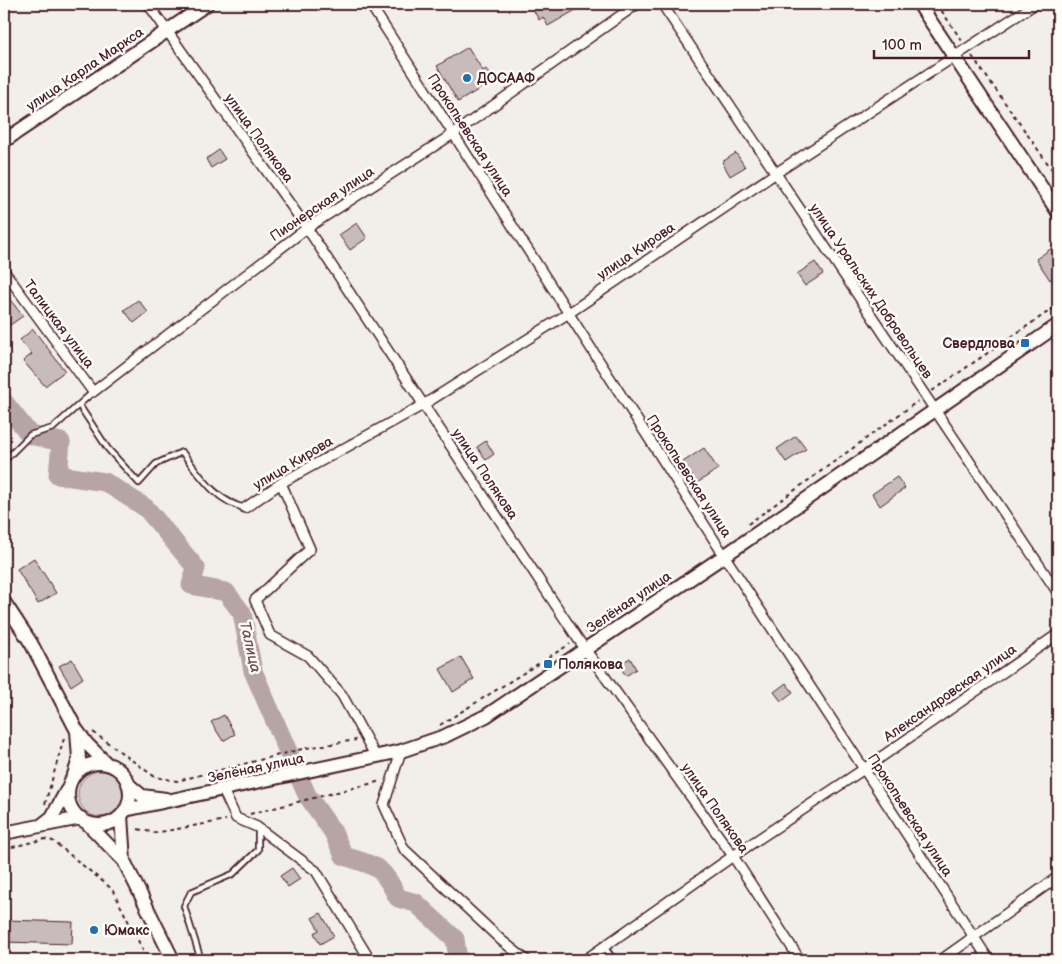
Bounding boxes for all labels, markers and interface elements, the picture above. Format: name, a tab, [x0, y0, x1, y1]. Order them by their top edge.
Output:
street label: улица Карла Маркса	[23, 23, 147, 115]
scale bar	[874, 28, 1030, 60]
text: 100 m	[882, 36, 922, 55]
street label: Прокопьевская улица	[424, 70, 516, 200]
place label: ДОСААФ	[477, 70, 535, 87]
marker: ДОСААФ	[461, 72, 473, 84]
street label: улица Полякова	[221, 90, 297, 186]
street label: Пионерская улица	[267, 162, 378, 245]
street label: улица Уральских Добровольцев	[806, 200, 937, 382]
street label: улица Кирова	[594, 218, 679, 283]
street label: Талицкая улица	[20, 276, 98, 372]
place label: Свердлова	[942, 335, 1016, 352]
marker: Свердлова	[1019, 337, 1031, 349]
street label: Прокопьевская улица	[643, 411, 735, 541]
street label: улица Полякова	[448, 425, 522, 523]
street label: улица Кирова	[250, 432, 337, 494]
street label: Зелёная улица	[584, 567, 675, 636]
water label: Талица	[235, 619, 265, 675]
street label: Александровская улица	[880, 640, 1020, 746]
place label: Полякова	[558, 656, 624, 673]
marker: Полякова	[542, 658, 554, 670]
street label: Зелёная улица	[206, 749, 306, 787]
street label: Прокопьевская улица	[864, 750, 956, 880]
street label: улица Полякова	[678, 760, 753, 857]
place label: Юмакс	[104, 922, 150, 939]
marker: Юмакс	[88, 924, 100, 936]

